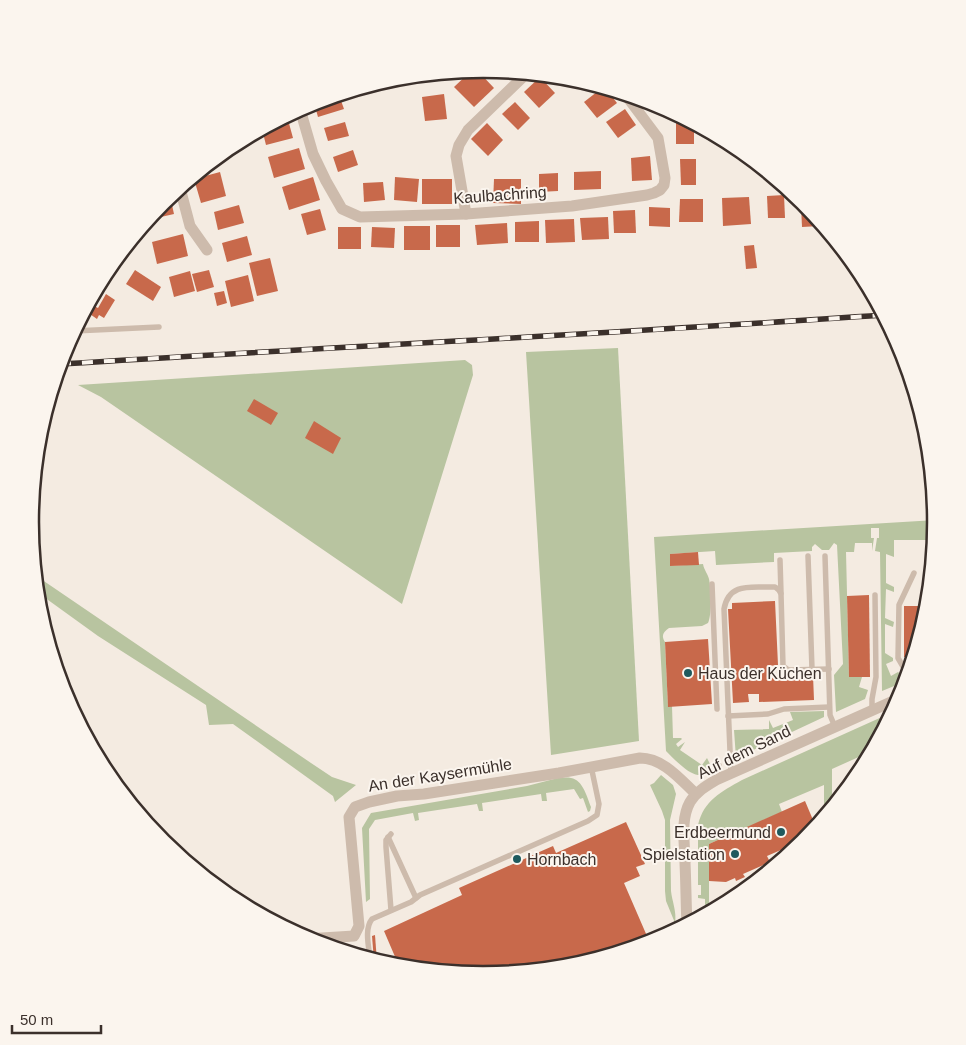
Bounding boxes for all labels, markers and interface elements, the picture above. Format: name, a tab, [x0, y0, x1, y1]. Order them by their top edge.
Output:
street label: Kaulbachring	[453, 183, 547, 207]
place label: Haus der Küchen	[698, 665, 822, 682]
marker: Haus der Küchen	[682, 667, 694, 679]
street label: Auf dem Sand	[695, 722, 793, 782]
street label: An der Kaysermühle	[367, 755, 513, 795]
place label: Erdbeermund	[674, 824, 771, 841]
marker: Erdbeermund	[775, 826, 787, 838]
place label: Spielstation	[642, 846, 725, 863]
marker: Spielstation	[729, 848, 741, 860]
place label: Hornbach	[527, 851, 596, 868]
marker: Hornbach	[511, 853, 523, 865]
scale bar	[12, 1002, 101, 1034]
text: 50 m	[20, 1011, 53, 1028]

